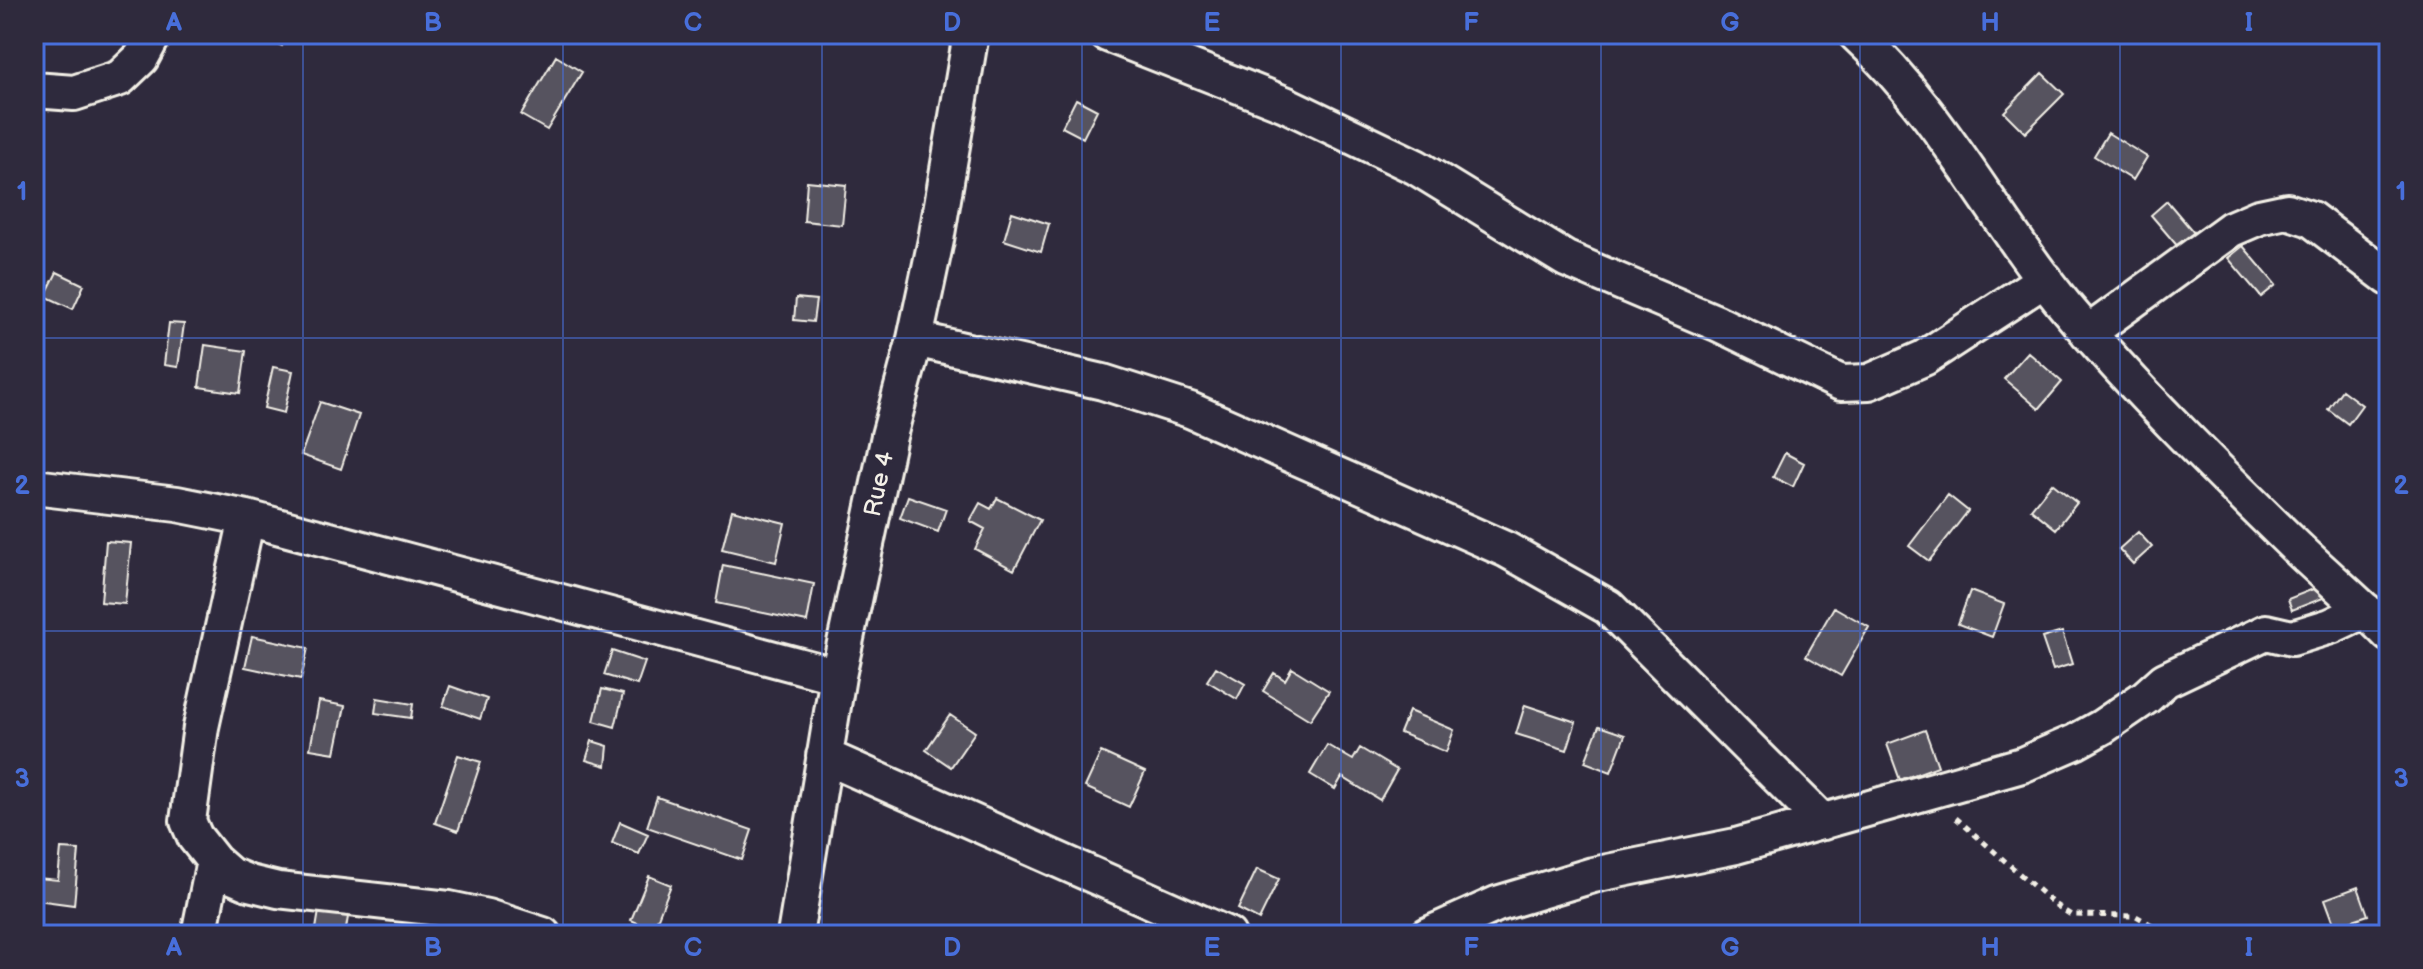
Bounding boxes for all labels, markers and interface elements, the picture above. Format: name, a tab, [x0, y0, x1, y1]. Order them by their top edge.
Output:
text: A	[165, 8, 182, 39]
text: B	[424, 8, 442, 39]
text: C	[684, 8, 702, 39]
text: D	[943, 8, 961, 39]
text: E	[1204, 8, 1221, 39]
text: F	[1463, 8, 1479, 39]
text: G	[1720, 8, 1740, 39]
text: H	[1980, 8, 2000, 39]
text: I	[2245, 8, 2253, 39]
text: 1	[17, 177, 27, 208]
text: 1	[2396, 177, 2406, 208]
street label: Rue 4	[858, 448, 900, 519]
text: 2	[14, 471, 30, 502]
text: 2	[2393, 471, 2409, 502]
text: 3	[14, 764, 30, 795]
text: 3	[2393, 764, 2409, 795]
text: A	[165, 933, 182, 964]
text: B	[424, 933, 442, 964]
text: C	[684, 933, 702, 964]
text: D	[943, 933, 961, 964]
text: E	[1204, 933, 1221, 964]
text: F	[1463, 933, 1479, 964]
text: G	[1720, 933, 1740, 964]
text: H	[1980, 933, 2000, 964]
text: I	[2245, 933, 2253, 964]

